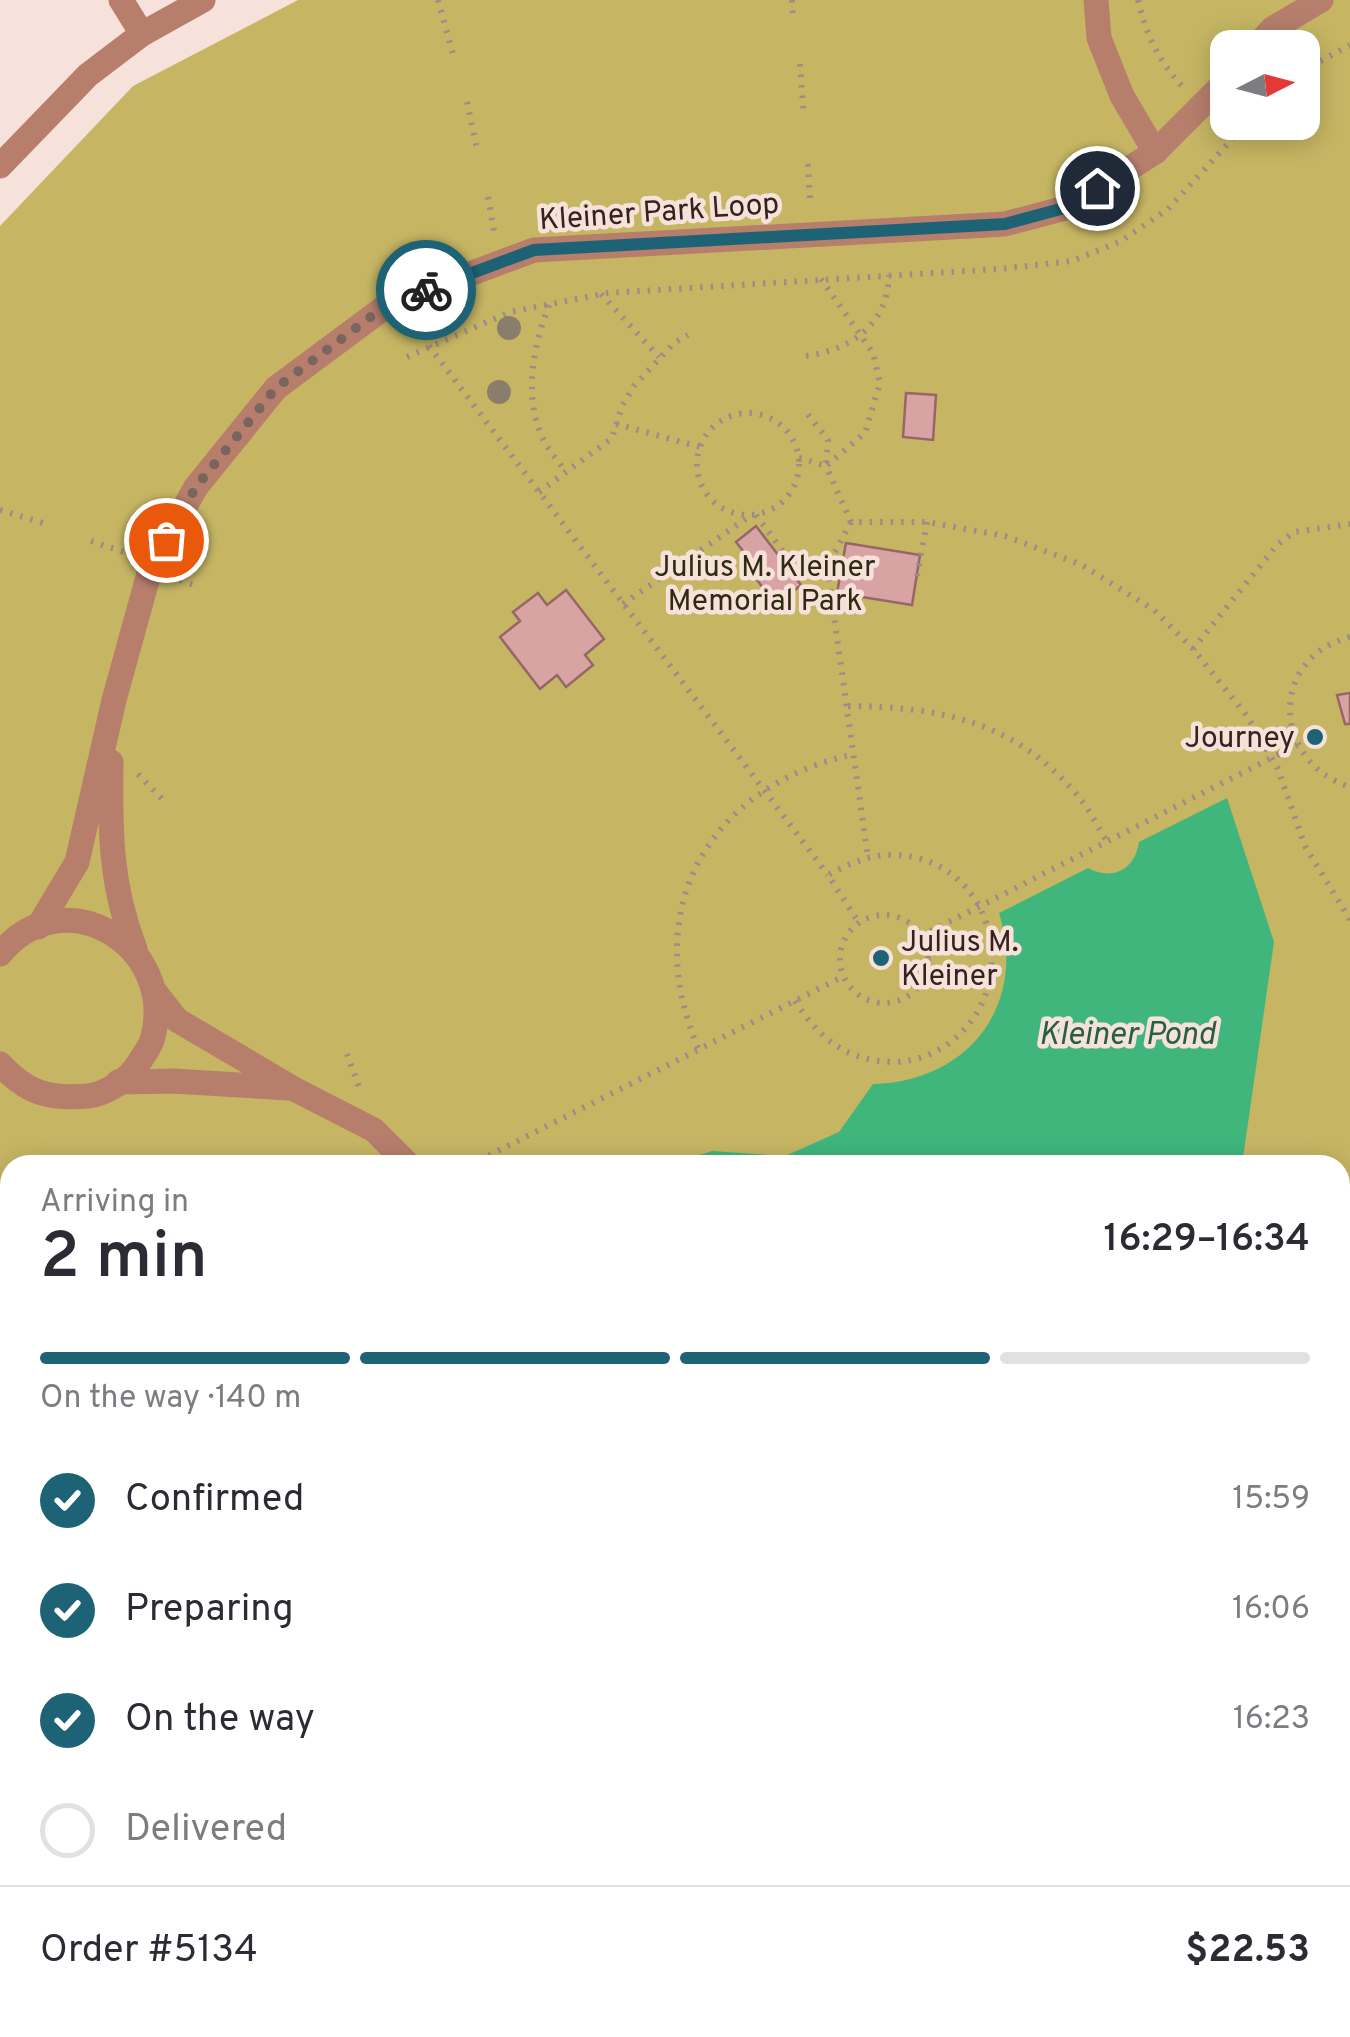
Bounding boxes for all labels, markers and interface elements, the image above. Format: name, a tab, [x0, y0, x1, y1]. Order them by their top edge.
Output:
north arrow	[1210, 30, 1320, 140]
map controls	[1210, 30, 1320, 140]
pin	[1055, 146, 1140, 231]
icon: home	[1070, 161, 1125, 216]
street label: Kleiner Park Loop	[538, 187, 780, 240]
courier	[376, 240, 476, 340]
icon: bike	[399, 263, 454, 318]
pin	[124, 498, 209, 583]
icon: bag	[139, 513, 194, 568]
park label: Julius M. Kleiner Memorial Park	[654, 550, 876, 621]
place label: Journey	[1185, 721, 1295, 758]
marker: Journey	[1304, 726, 1326, 748]
place label: Julius M. Kleiner	[901, 925, 1018, 996]
marker: Julius M. Kleiner	[870, 947, 892, 969]
water label: Kleiner Pond	[1039, 1016, 1217, 1056]
text: Arriving in	[40, 1183, 189, 1223]
text: 16:29–16:34	[1104, 1216, 1310, 1265]
text: 2 min	[40, 1219, 208, 1301]
text: On the way · 140 m	[40, 1379, 301, 1419]
icon: check	[40, 1473, 95, 1528]
text: Confirmed	[125, 1476, 304, 1525]
text: 15:59	[1232, 1480, 1310, 1520]
icon: check	[40, 1583, 95, 1638]
text: Preparing	[125, 1586, 294, 1635]
text: 16:06	[1232, 1590, 1310, 1630]
icon: check	[40, 1693, 95, 1748]
text: On the way	[125, 1696, 315, 1745]
text: 16:23	[1233, 1700, 1310, 1740]
text: Delivered	[125, 1806, 287, 1855]
text: Order #5134	[40, 1927, 258, 1976]
text: $22.53	[1185, 1927, 1310, 1976]

